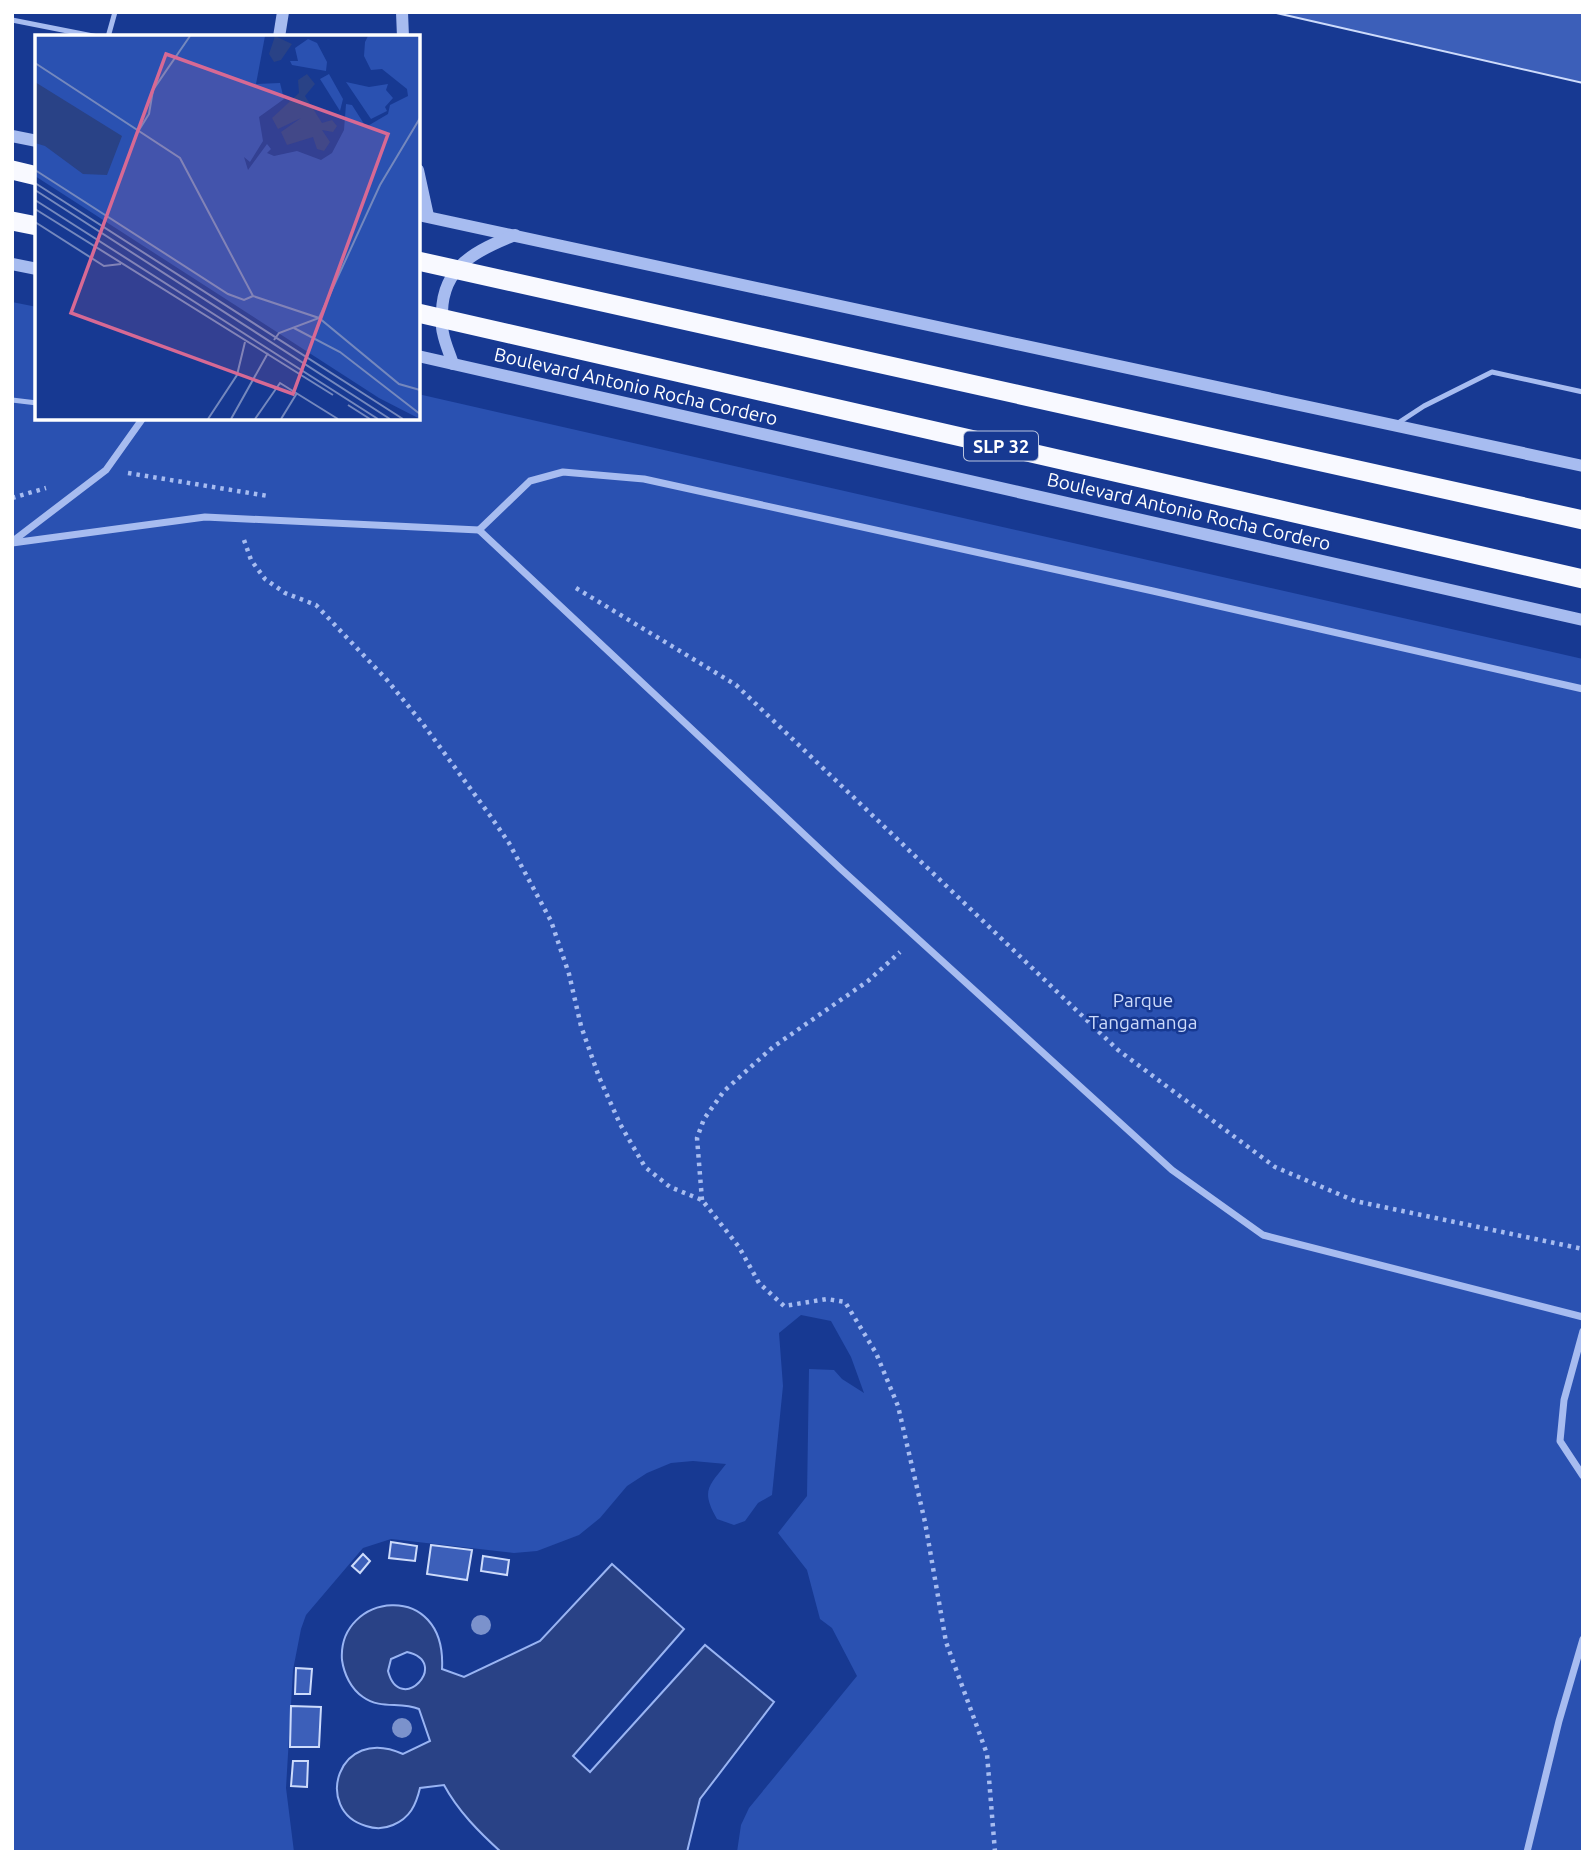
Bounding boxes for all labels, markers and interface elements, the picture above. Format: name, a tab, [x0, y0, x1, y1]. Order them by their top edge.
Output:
inset map	[35, 35, 420, 420]
street label: Boulevard Antonio Rocha Cordero	[492, 343, 780, 429]
road number: SLP 32	[964, 432, 1038, 461]
street label: Boulevard Antonio Rocha Cordero	[1045, 468, 1333, 554]
park label: Parque Tangamanga	[1089, 989, 1197, 1033]

